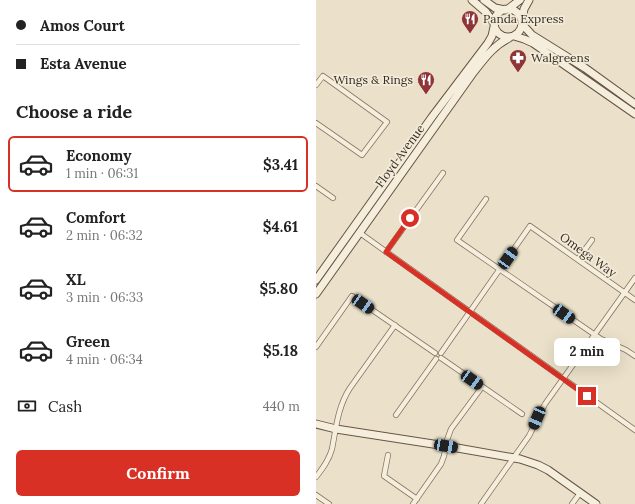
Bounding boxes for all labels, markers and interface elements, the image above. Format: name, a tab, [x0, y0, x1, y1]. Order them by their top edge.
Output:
restaurant icon: Panda Express	[460, 9, 480, 34]
place label: Panda Express	[483, 11, 564, 26]
text: Amos Court	[40, 16, 125, 35]
pharmacy icon: Walgreens	[508, 48, 528, 73]
place label: Walgreens	[531, 50, 590, 65]
text: Esta Avenue	[40, 54, 127, 73]
restaurant icon: Wings & Rings	[416, 70, 436, 95]
place label: Wings & Rings	[333, 72, 413, 87]
text: Choose a ride	[16, 100, 132, 123]
street label: Floyd Avenue	[372, 121, 428, 190]
icon: car	[18, 146, 54, 182]
text: Economy	[66, 146, 131, 165]
text: $3.41	[263, 155, 298, 174]
text: 1 min · 06:31	[66, 165, 138, 182]
icon: car	[18, 208, 54, 244]
text: Comfort	[66, 208, 126, 227]
route start	[401, 209, 419, 227]
text: $4.61	[263, 217, 298, 236]
text: 2 min · 06:32	[66, 227, 143, 244]
street label: Omega Way	[557, 229, 620, 281]
car	[496, 245, 520, 271]
icon: car	[18, 270, 54, 306]
text: XL	[66, 270, 86, 289]
text: $5.80	[259, 279, 298, 298]
text: 3 min · 06:33	[66, 289, 143, 306]
car	[350, 292, 376, 316]
car	[551, 302, 577, 326]
icon: car	[18, 332, 54, 368]
text: Green	[66, 332, 110, 351]
callout: 2 min	[554, 338, 620, 366]
text: $5.18	[263, 341, 298, 360]
text: 2 min	[570, 343, 604, 360]
text: 4 min · 06:34	[66, 351, 143, 368]
car	[459, 368, 485, 392]
route end	[578, 387, 596, 405]
icon: cash	[16, 395, 38, 417]
text: Cash	[48, 397, 82, 416]
text: 440 m	[263, 398, 300, 415]
car	[527, 405, 547, 431]
car	[433, 438, 459, 454]
button: Confirm	[16, 450, 300, 496]

